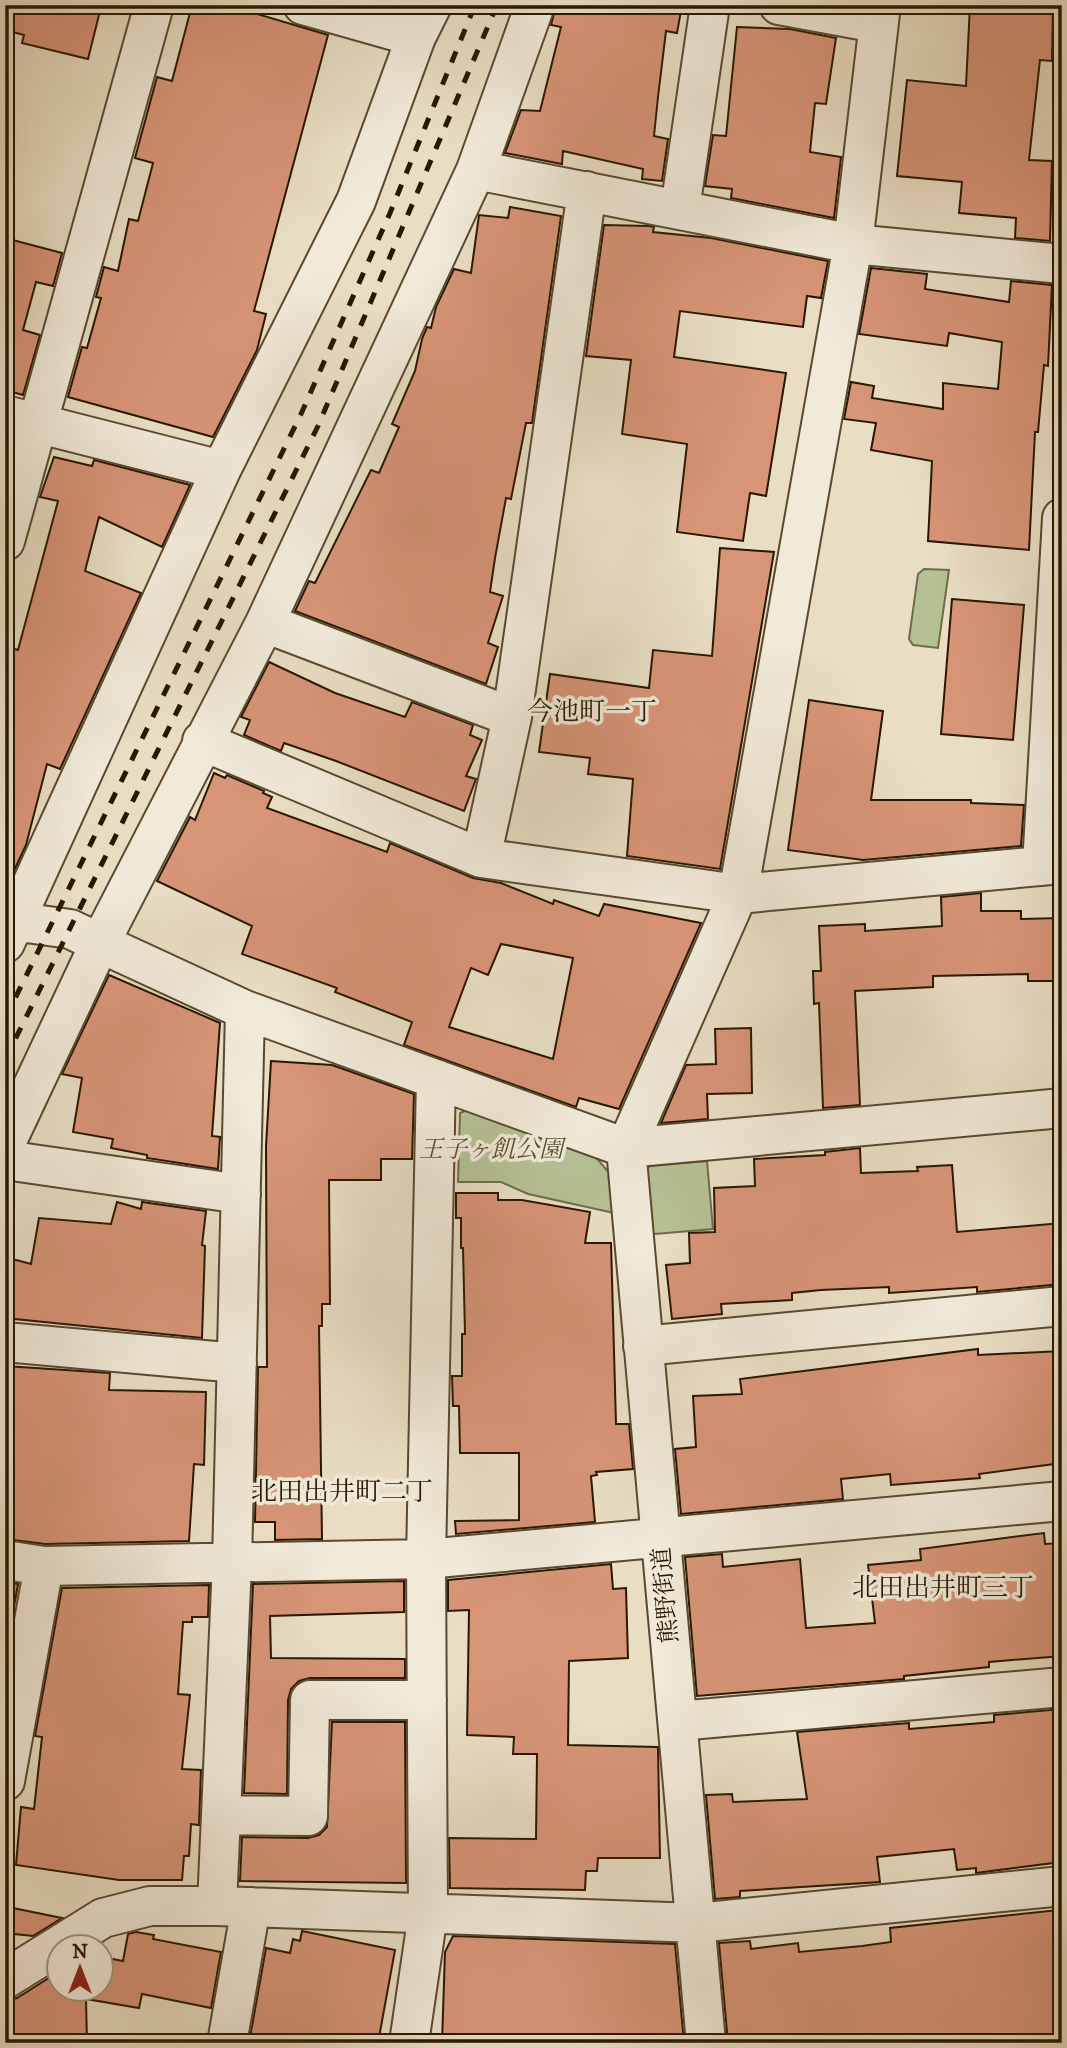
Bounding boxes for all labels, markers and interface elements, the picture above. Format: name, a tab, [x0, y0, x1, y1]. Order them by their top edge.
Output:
district label: 今池町一丁	[527, 696, 657, 729]
park label: 王子ヶ飢公園	[419, 1135, 567, 1165]
district label: 北田出井町二丁	[251, 1476, 433, 1509]
street label: 熊野街道	[647, 1546, 685, 1644]
district label: 北田出井町三丁	[852, 1572, 1034, 1605]
north arrow	[46, 1932, 116, 2002]
text: N	[72, 1941, 88, 1964]

